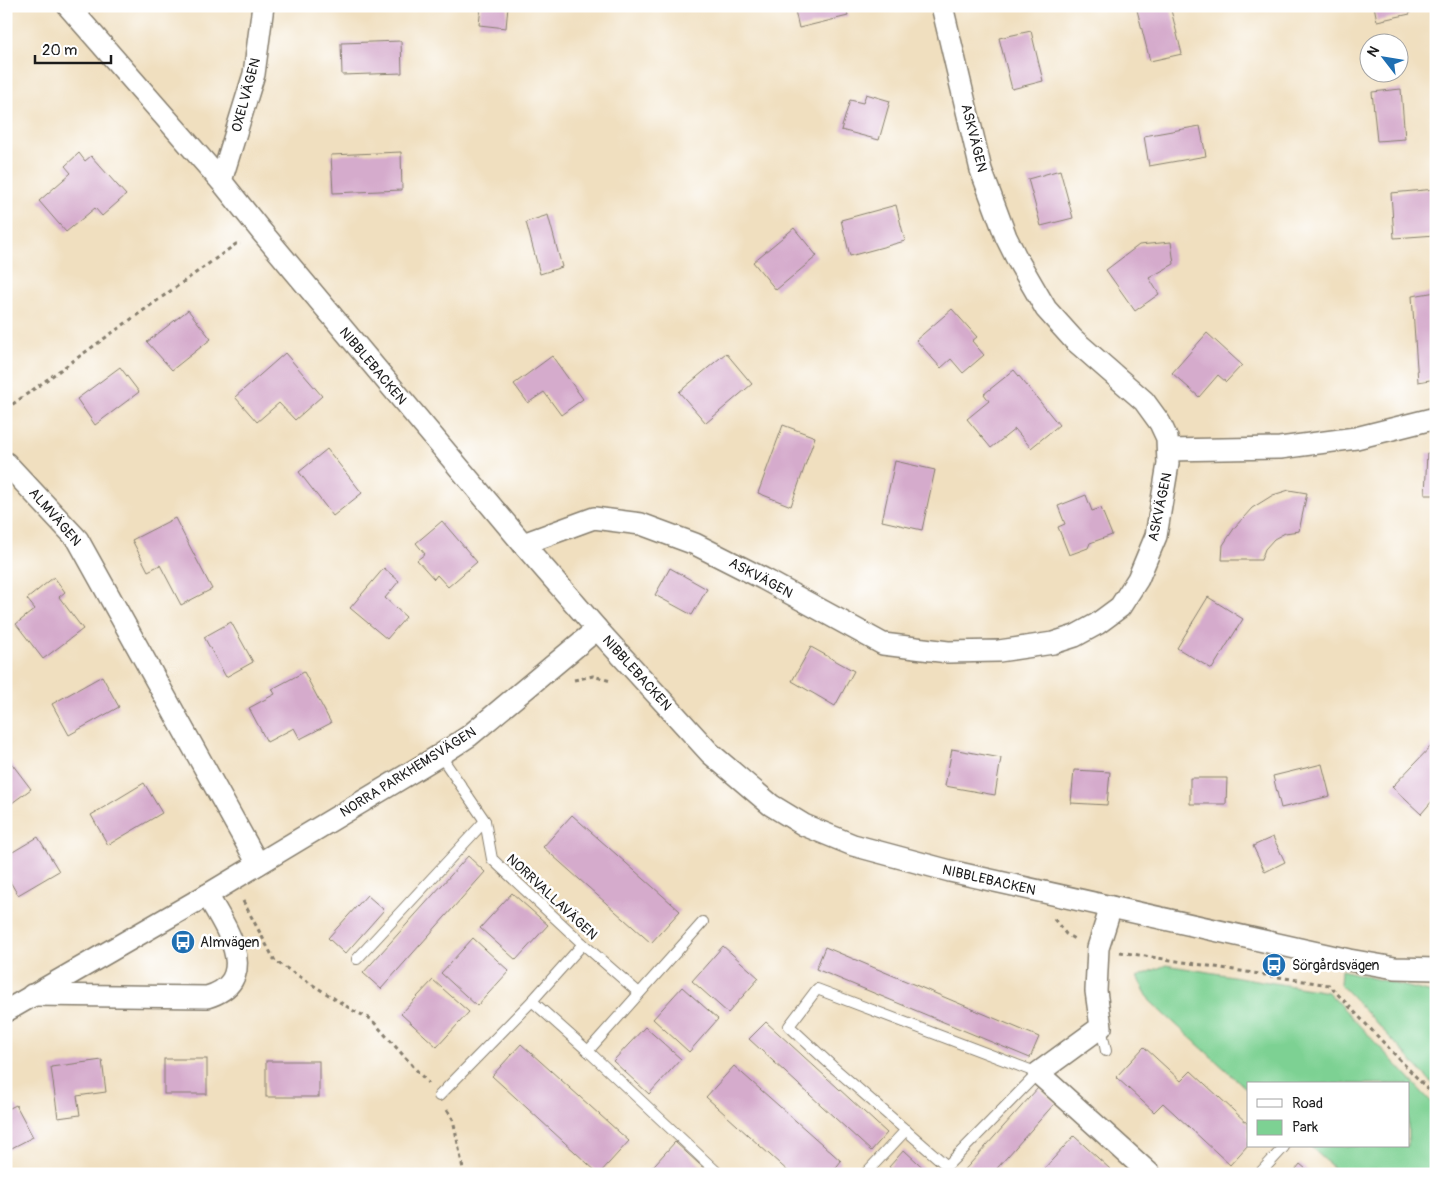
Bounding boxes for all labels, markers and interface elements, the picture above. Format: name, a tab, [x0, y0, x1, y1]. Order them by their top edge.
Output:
scale bar	[35, 32, 111, 64]
north arrow	[1360, 32, 1410, 82]
text: 20 m	[42, 41, 77, 60]
text: N	[1364, 43, 1383, 60]
street label: OXELVÄGEN	[228, 56, 264, 134]
street label: ASKVÄGEN	[957, 102, 991, 174]
street label: NIBBLEBACKEN	[336, 324, 410, 408]
street label: ASKVÄGEN	[1144, 471, 1176, 543]
street label: ALMVÄGEN	[25, 485, 85, 549]
street label: ASKVÄGEN	[726, 554, 796, 602]
street label: NIBBLEBACKEN	[599, 632, 675, 714]
street label: NORRA PARKHEMSVÄGEN	[337, 723, 479, 821]
street label: NORRVALLAVÄGEN	[503, 850, 601, 944]
street label: NIBBLEBACKEN	[941, 861, 1037, 899]
bus stop icon: Almvägen	[170, 929, 196, 955]
place label: Almvägen	[200, 934, 259, 951]
bus stop icon: Sörgårdsvägen	[1261, 952, 1287, 978]
place label: Sörgårdsvägen	[1292, 957, 1380, 974]
legend	[1247, 1082, 1410, 1148]
text: Road	[1292, 1094, 1323, 1113]
text: Park	[1292, 1118, 1319, 1137]

